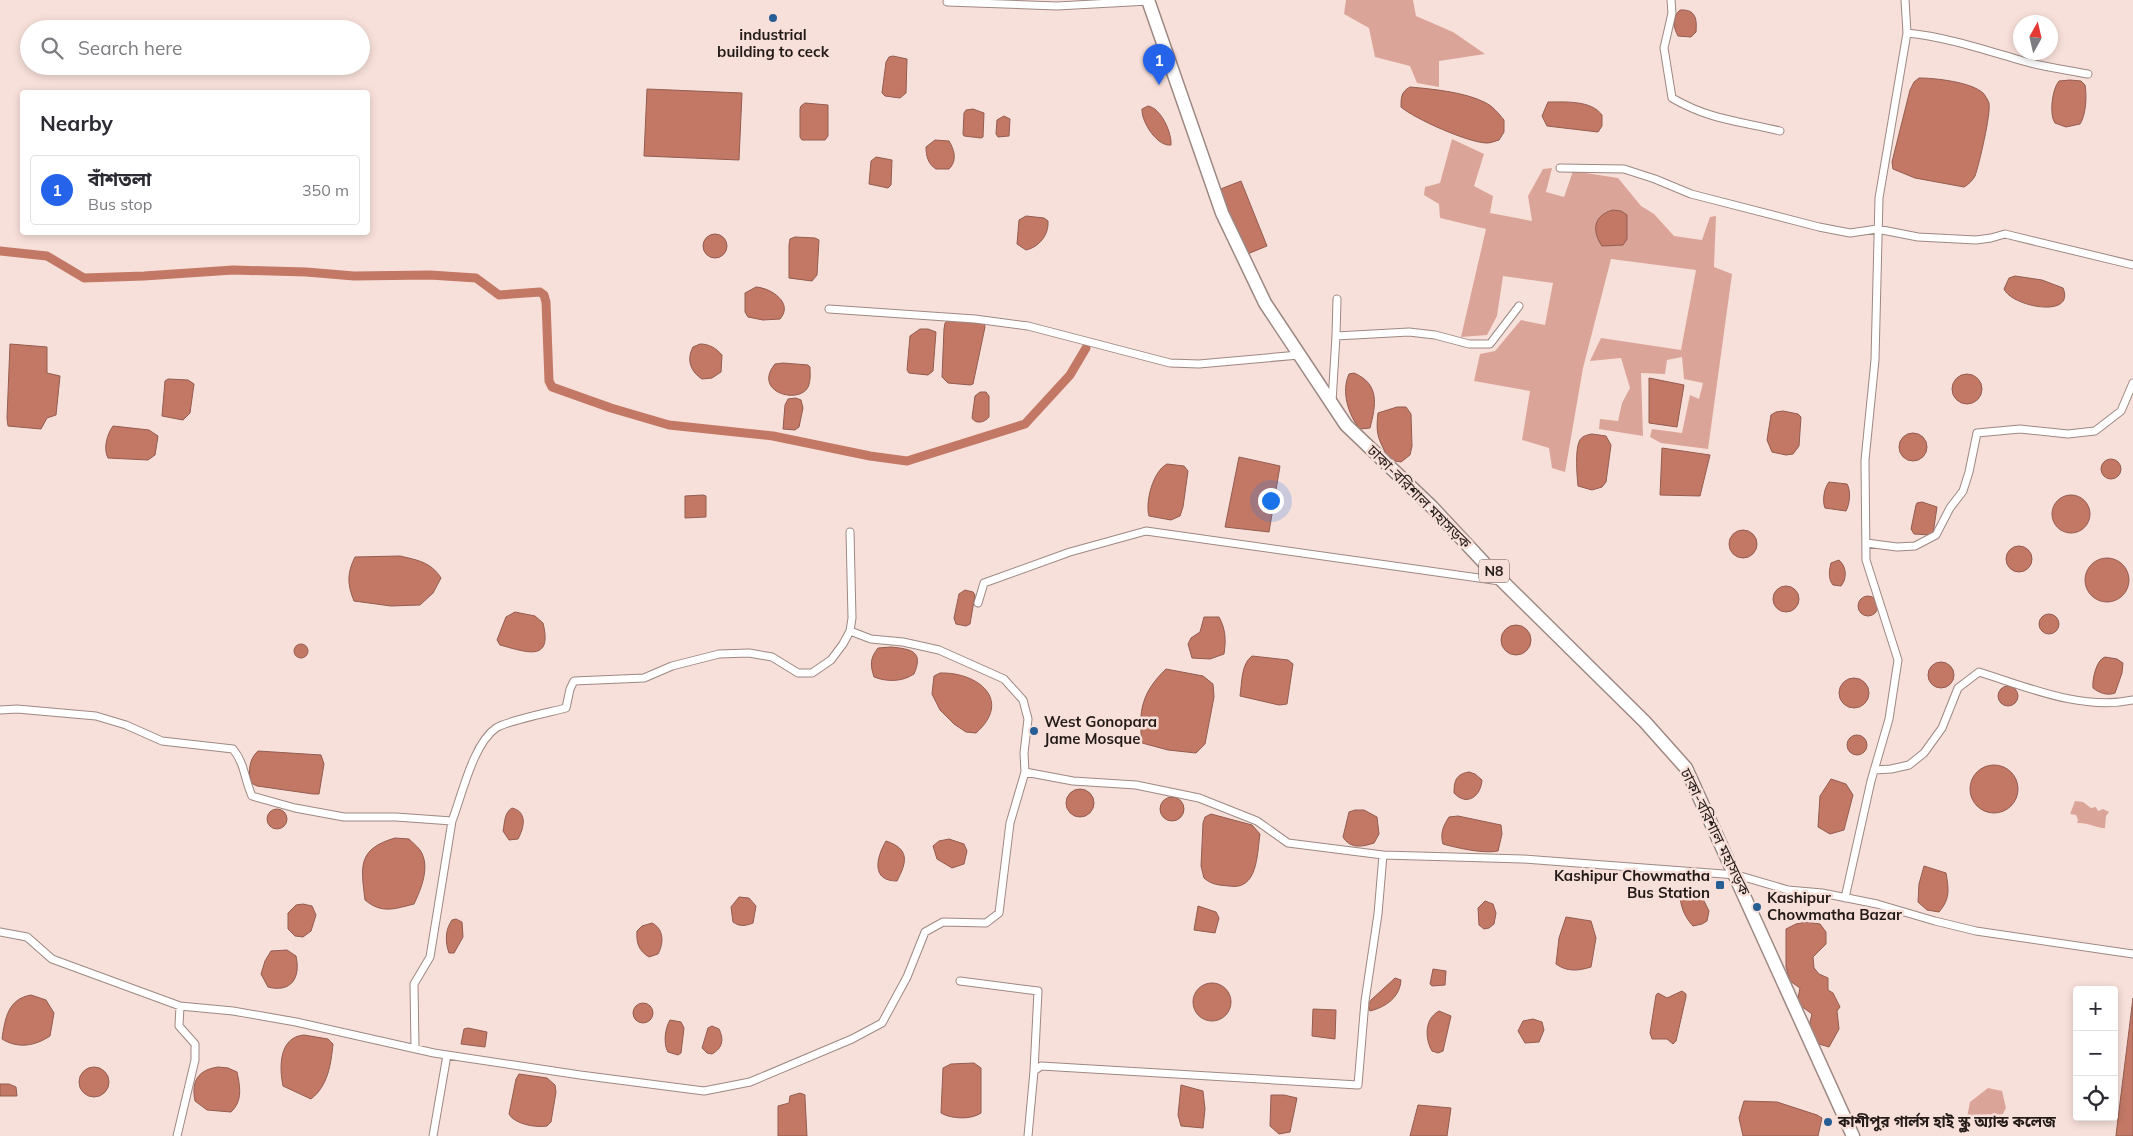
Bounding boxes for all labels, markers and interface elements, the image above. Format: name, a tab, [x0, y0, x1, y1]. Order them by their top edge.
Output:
marker: industrial building to ceck	[767, 12, 779, 24]
north arrow	[2013, 15, 2058, 60]
search box	[20, 20, 370, 75]
place label: industrial building to ceck	[717, 25, 830, 61]
icon: search	[38, 34, 66, 62]
text: Search here	[78, 36, 182, 60]
pin: 1	[1143, 44, 1175, 85]
text: Nearby	[40, 110, 113, 136]
text: বাঁশতলা	[88, 167, 151, 191]
text: 1	[52, 180, 62, 200]
text: 350 m	[302, 180, 349, 200]
text: Bus stop	[88, 194, 152, 214]
street label: ঢাকা-বরিশাল মহাসড়ক	[1363, 440, 1476, 553]
your location	[1258, 488, 1284, 514]
road number: N8	[1479, 560, 1509, 582]
place label: West Gonopara Jame Mosque	[1044, 712, 1157, 748]
marker: West Gonopara Jame Mosque	[1028, 725, 1040, 737]
street label: ঢাকা-বরিশাল মহাসড়ক	[1676, 764, 1755, 899]
place label: Kashipur Chowmatha Bus Station	[1554, 866, 1710, 902]
marker: Kashipur Chowmatha Bus Station	[1714, 879, 1726, 891]
place label: Kashipur Chowmatha Bazar	[1767, 888, 1902, 924]
marker: Kashipur Chowmatha Bazar	[1751, 901, 1763, 913]
map controls	[2073, 986, 2118, 1121]
button: +	[2073, 986, 2118, 1031]
button: −	[2073, 1031, 2118, 1076]
button: locate	[2073, 1076, 2118, 1121]
place label: কাশীপুর গার্লস হাই স্কুল অ্যান্ড কলেজ	[1837, 1112, 2056, 1133]
marker: কাশীপুর গার্লস হাই স্কুল অ্যান্ড কলেজ	[1822, 1116, 1834, 1128]

